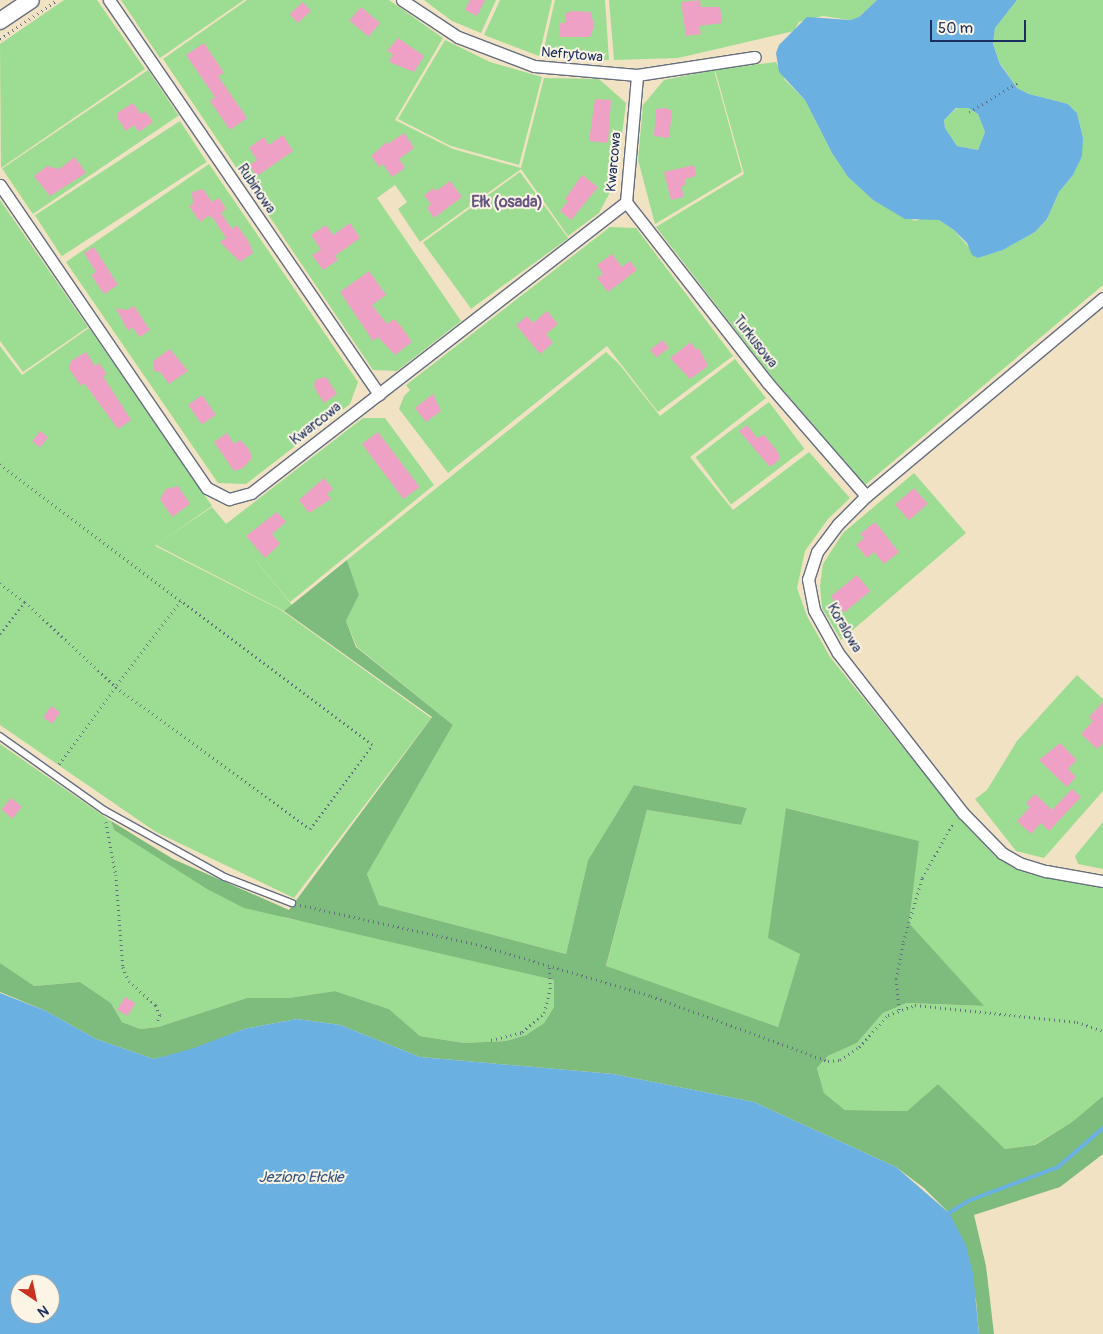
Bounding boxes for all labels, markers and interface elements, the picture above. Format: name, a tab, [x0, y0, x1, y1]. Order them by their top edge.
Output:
scale bar	[933, 10, 1029, 42]
text: 50 m	[938, 19, 973, 38]
street label: Nefrytowa	[540, 44, 604, 66]
street label: Kwarcowa	[603, 131, 625, 193]
street label: Rubinowa	[233, 161, 279, 217]
district label: Ełk (osada)	[471, 192, 543, 212]
street label: Turkusowa	[729, 312, 781, 372]
street label: Kwarcowa	[287, 399, 345, 449]
street label: Koralowa	[823, 600, 865, 656]
water label: Jezioro Ełckie	[259, 1169, 343, 1187]
north arrow	[10, 1274, 60, 1324]
text: N	[34, 1301, 52, 1321]

